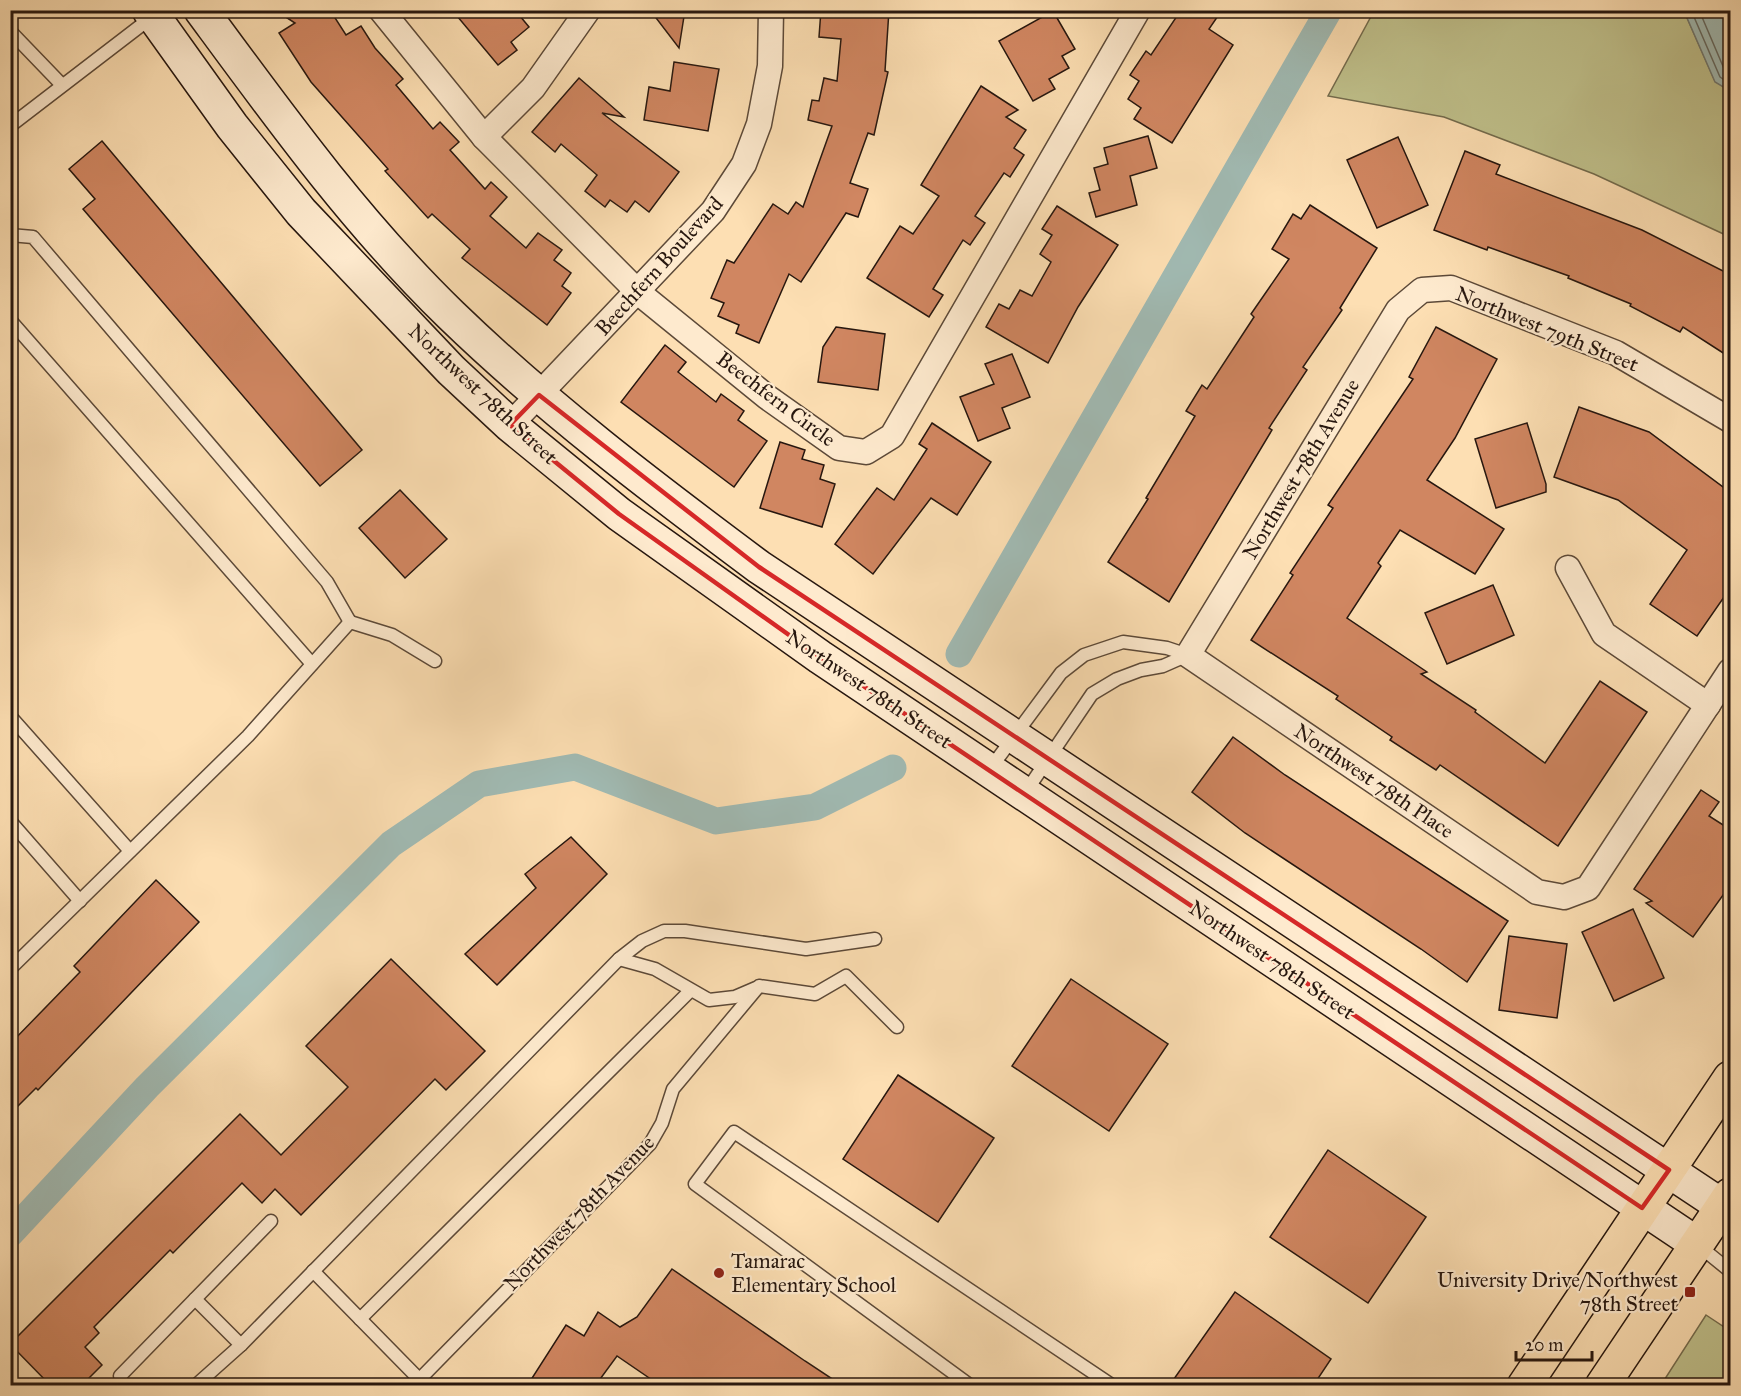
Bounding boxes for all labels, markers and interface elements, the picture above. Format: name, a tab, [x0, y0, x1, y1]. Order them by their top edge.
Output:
street label: Beechfern Boulevard	[590, 191, 729, 341]
street label: Northwest 79th Street	[1452, 280, 1643, 378]
street label: Northwest 78th Street	[403, 318, 564, 470]
street label: Beechfern Circle	[711, 346, 841, 452]
street label: Northwest 78th Avenue	[1237, 374, 1365, 564]
street label: Northwest 78th Street	[781, 624, 958, 755]
street label: Northwest 78th Place	[1289, 718, 1459, 844]
street label: Northwest 78th Street	[1184, 895, 1361, 1026]
street label: Northwest 78th Avenue	[498, 1130, 660, 1296]
place label: Tamarac Elementary School	[731, 1248, 896, 1298]
marker: Tamarac Elementary School	[712, 1266, 726, 1280]
place label: University Drive/Northwest 78th Street	[1437, 1267, 1679, 1317]
marker: University Drive/Northwest 78th Street	[1683, 1285, 1697, 1299]
scale bar	[1516, 1324, 1592, 1362]
text: 20 m	[1525, 1334, 1563, 1356]

